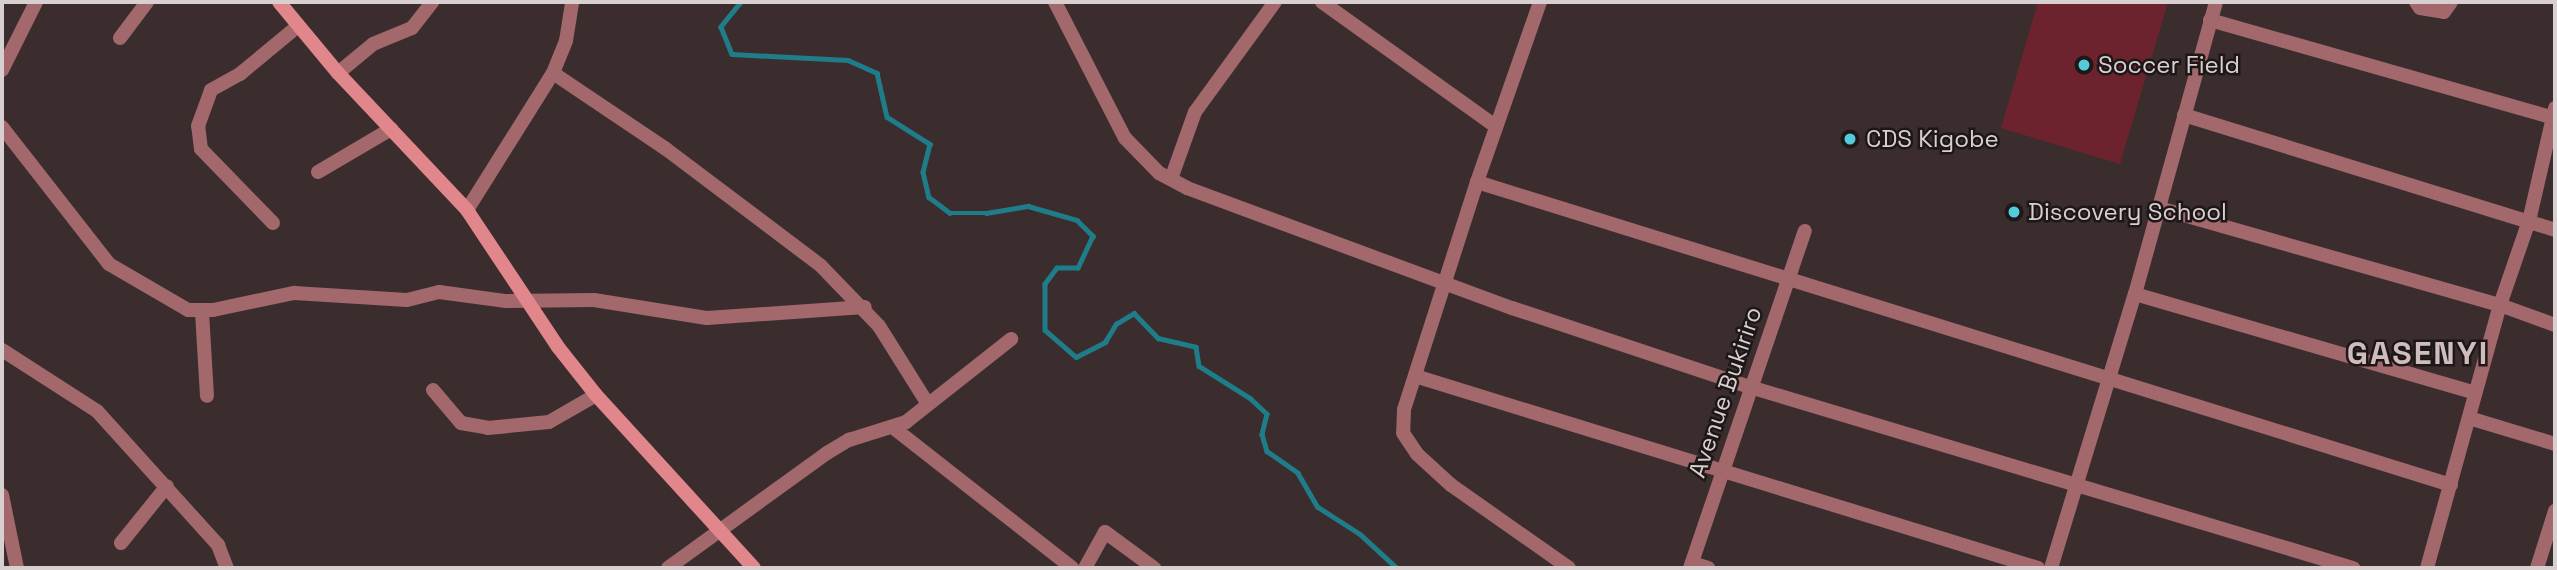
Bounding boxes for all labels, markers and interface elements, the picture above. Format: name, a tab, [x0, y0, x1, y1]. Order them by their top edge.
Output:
place label: Soccer Field	[2098, 51, 2240, 79]
marker: Soccer Field	[2076, 57, 2092, 73]
place label: CDS Kigobe	[1866, 125, 1999, 153]
marker: CDS Kigobe	[1840, 129, 1860, 149]
place label: Discovery School	[2028, 198, 2227, 226]
marker: Discovery School	[2006, 204, 2022, 220]
street label: Avenue Bukiriro	[1682, 303, 1768, 481]
district label: GASENYI	[2348, 334, 2488, 372]

